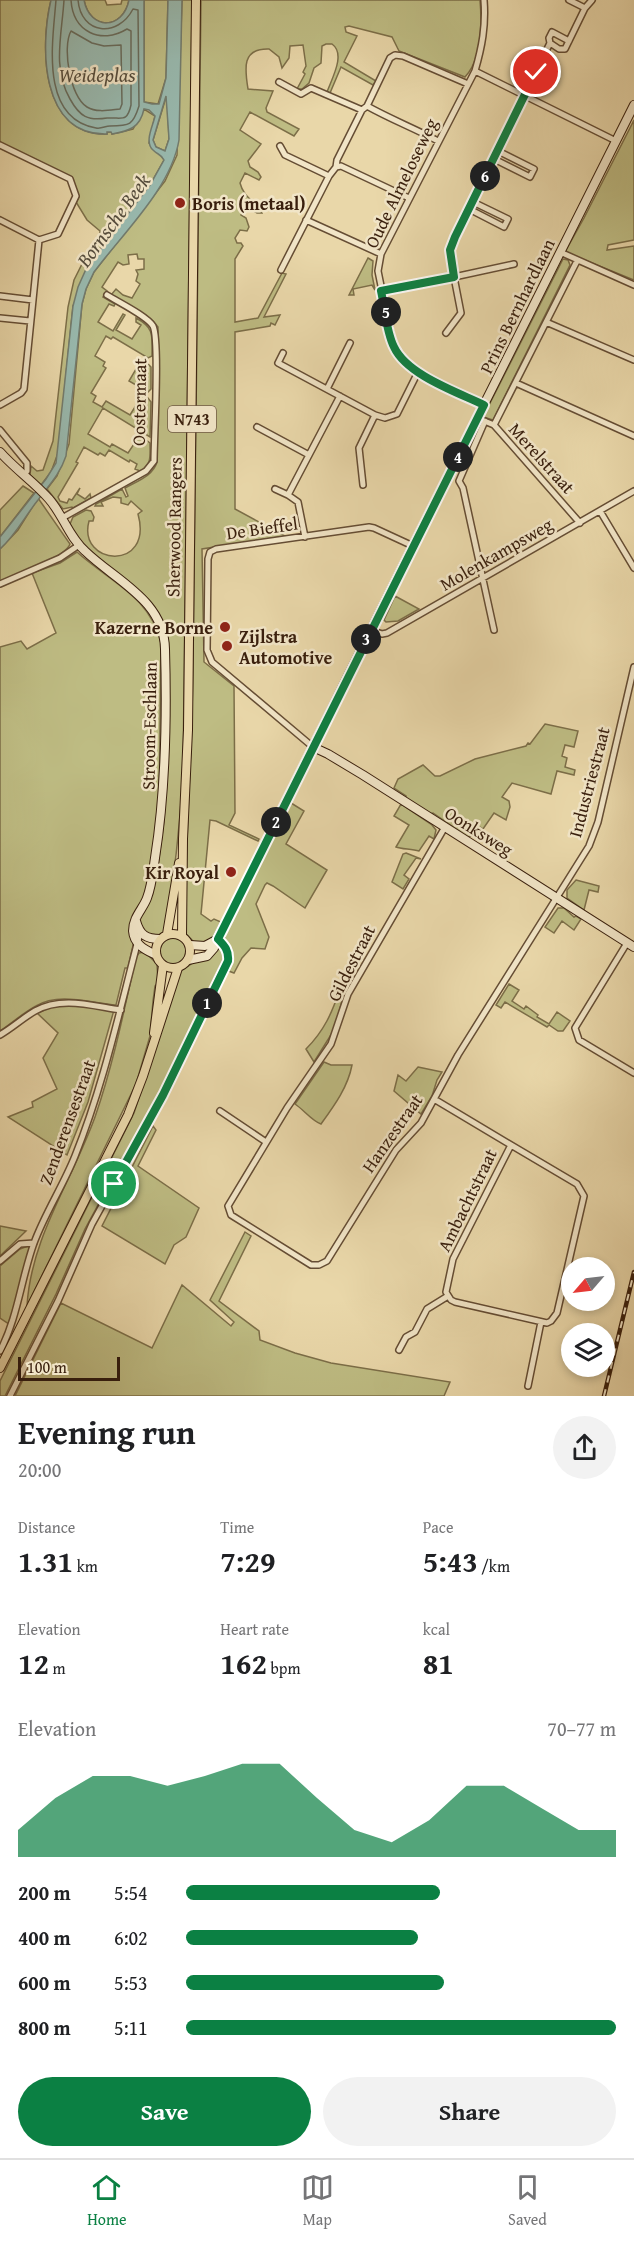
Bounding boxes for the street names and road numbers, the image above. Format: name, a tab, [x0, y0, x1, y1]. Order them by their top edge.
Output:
street label: Oude Almeloseweg	[358, 113, 444, 252]
street label: Prins Bernhardlaan	[473, 234, 561, 378]
street label: Oostermaat	[125, 357, 153, 446]
road number: N743	[168, 406, 216, 432]
street label: Merelstraat	[503, 416, 582, 500]
street label: Sherwood Rangers	[159, 457, 189, 597]
street label: De Bieffel	[224, 510, 300, 546]
street label: Molenkampsweg	[434, 511, 558, 597]
street label: Stroom-Eschlaan	[134, 662, 164, 790]
street label: Industriestraat	[561, 723, 617, 840]
street label: Oonksweg	[439, 799, 519, 863]
street label: Gildestraat	[320, 919, 382, 1006]
street label: Zenderensestraat	[32, 1055, 102, 1188]
street label: Hanzestraat	[355, 1087, 430, 1178]
street label: Ambachtstraat	[430, 1143, 504, 1256]

